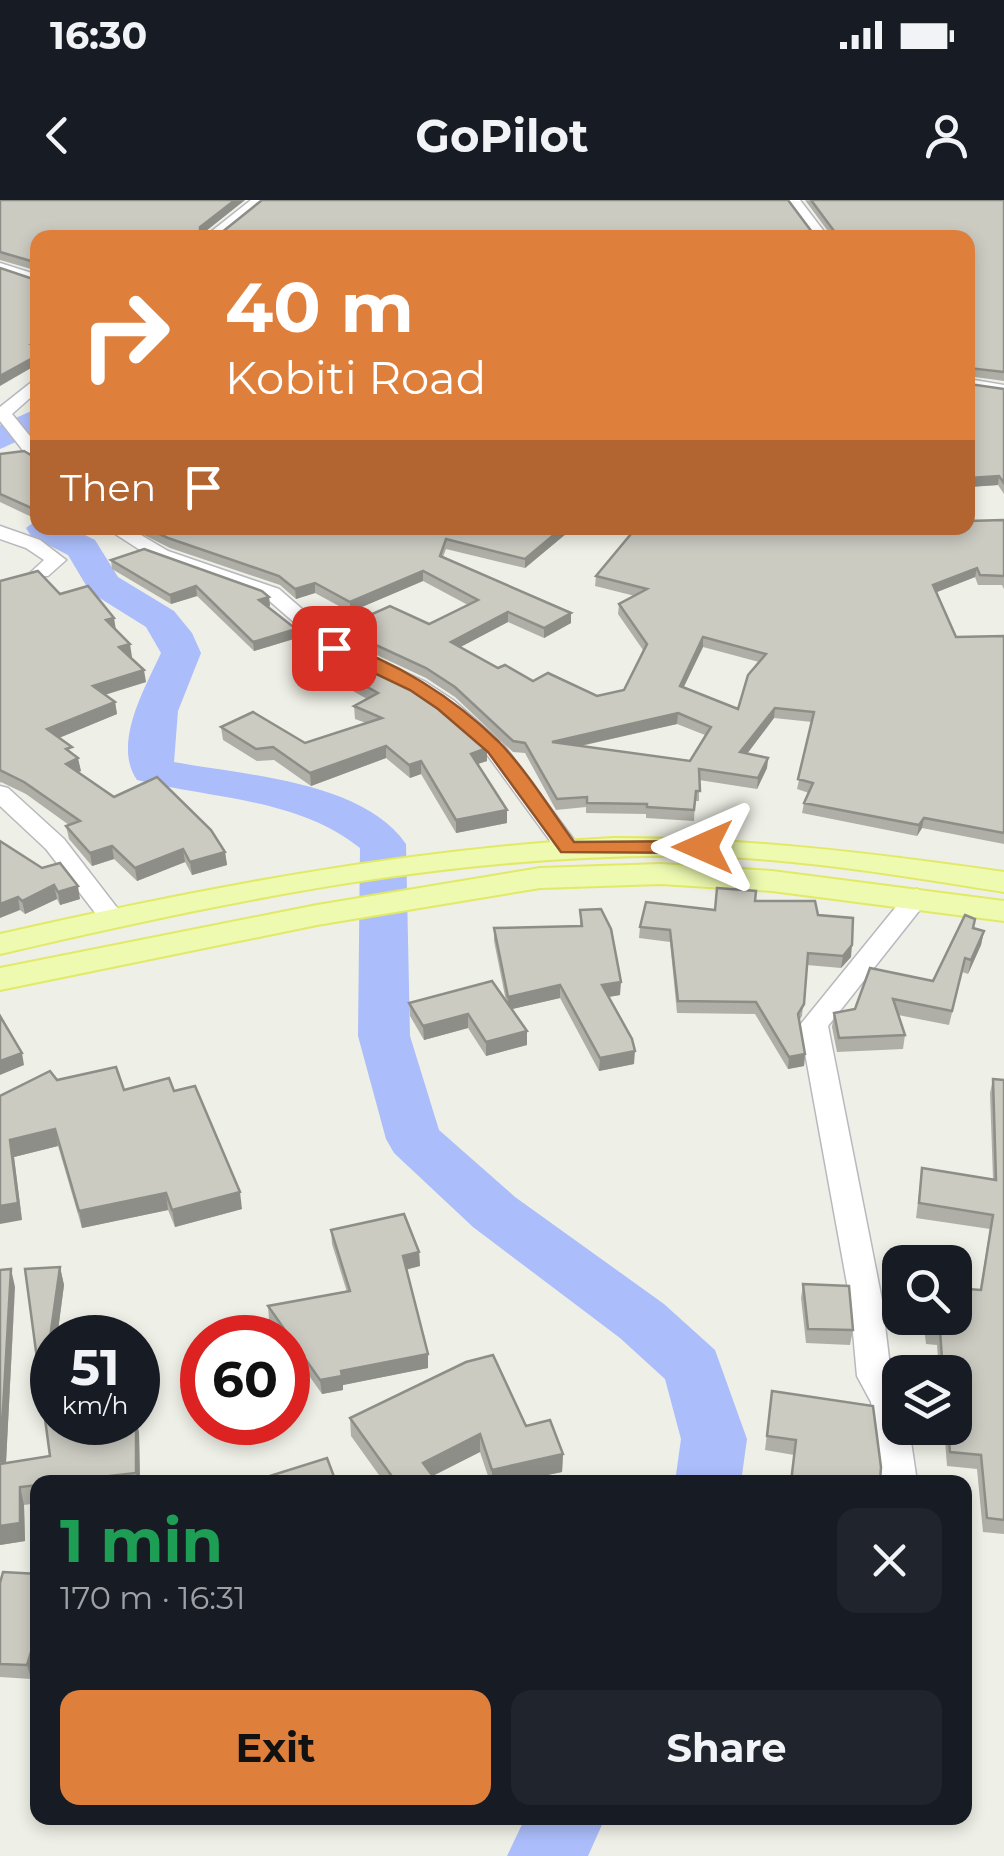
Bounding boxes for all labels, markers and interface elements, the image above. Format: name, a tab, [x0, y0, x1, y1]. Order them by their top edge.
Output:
text: 16:30	[50, 12, 147, 59]
icon: back	[30, 108, 85, 163]
text: GoPilot	[415, 108, 589, 163]
icon: person	[919, 108, 974, 163]
text: 40 m	[225, 264, 414, 350]
icon: right	[60, 270, 190, 400]
text: Kobiti Road	[225, 350, 486, 405]
icon: arrive	[176, 460, 231, 515]
text: Then	[60, 464, 156, 511]
pin	[292, 606, 377, 691]
icon: arrive	[307, 621, 362, 676]
position arrow	[651, 795, 755, 899]
map controls	[882, 1245, 972, 1445]
button: search	[882, 1245, 972, 1335]
speed limit sign: 60	[180, 1315, 310, 1445]
text: 51	[70, 1337, 120, 1398]
button: layers	[882, 1355, 972, 1445]
text: km/h	[62, 1390, 128, 1420]
text: 1 min	[60, 1504, 223, 1577]
button: close	[837, 1508, 942, 1613]
text: 170 m · 16:31	[60, 1578, 246, 1617]
button: Exit	[60, 1690, 491, 1805]
button: Share	[511, 1690, 942, 1805]

